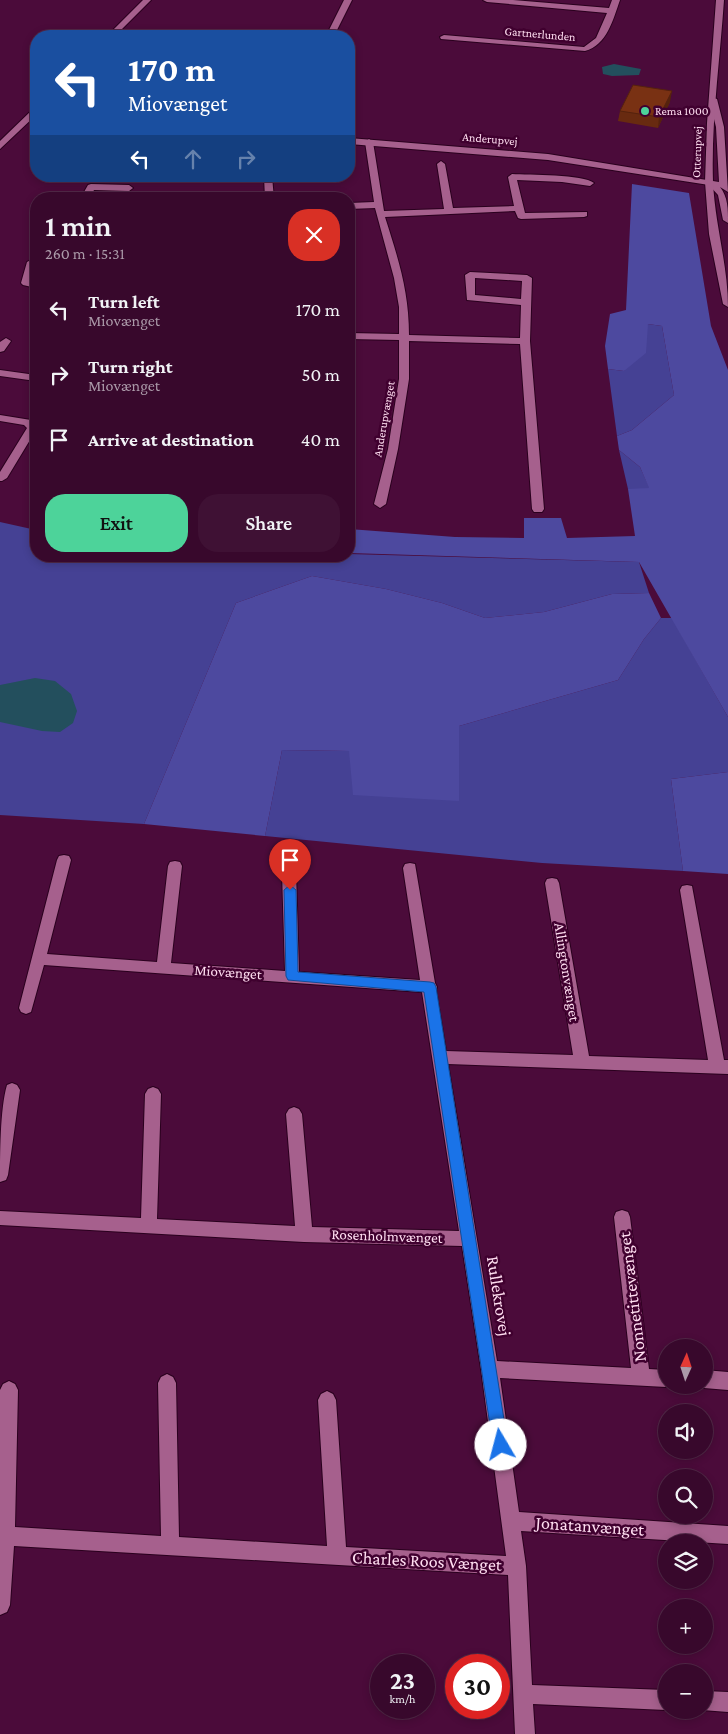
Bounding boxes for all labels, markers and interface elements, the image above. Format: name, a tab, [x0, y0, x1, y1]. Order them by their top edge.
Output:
street label: Gartnerlunden	[504, 24, 577, 44]
icon: left	[45, 50, 110, 115]
text: 170 m	[128, 50, 215, 89]
text: Miovænget	[128, 91, 227, 116]
place label: Rema 1000	[655, 104, 709, 118]
marker: Rema 1000	[639, 105, 651, 117]
street label: Otterupvej	[689, 126, 705, 178]
street label: Anderupvej	[462, 130, 518, 148]
icon: left	[126, 145, 154, 173]
icon: ahead	[179, 145, 207, 173]
icon: right	[232, 145, 260, 173]
text: 1 min	[45, 209, 112, 242]
button: close	[288, 209, 340, 261]
text: 260 m · 15:31	[45, 245, 125, 262]
text: Turn left	[88, 291, 160, 312]
icon: left	[45, 296, 73, 324]
text: 170 m	[296, 299, 340, 320]
text: Miovænget	[88, 312, 160, 329]
text: Turn right	[88, 356, 173, 377]
icon: right	[45, 361, 73, 389]
text: 50 m	[301, 364, 340, 385]
text: Miovænget	[88, 377, 160, 394]
street label: Anderupvænget	[370, 379, 398, 458]
icon: arrive	[45, 426, 73, 454]
text: Arrive at destination	[88, 429, 254, 450]
text: 40 m	[301, 429, 340, 450]
button: Exit	[45, 494, 188, 552]
button: Share	[198, 494, 340, 552]
pin	[269, 839, 311, 890]
icon: arrive	[276, 846, 304, 874]
street label: Allingtonvænget	[550, 921, 583, 1024]
street label: Miovænget	[194, 962, 263, 983]
street label: Rosenholmvænget	[331, 1226, 444, 1247]
street label: Nonnetittevænget	[614, 1230, 650, 1363]
street label: Rullekrovej	[482, 1255, 515, 1338]
north arrow	[658, 1339, 712, 1394]
map controls	[658, 1339, 713, 1719]
button: sound	[658, 1404, 713, 1459]
position arrow	[474, 1418, 526, 1470]
button: search	[658, 1469, 713, 1524]
street label: Jonatanvænget	[533, 1512, 646, 1540]
button: layers	[658, 1534, 713, 1589]
street label: Charles Roos Vænget	[352, 1547, 503, 1575]
button: +	[658, 1599, 713, 1654]
speed limit sign: 30	[445, 1654, 510, 1719]
button: −	[658, 1664, 713, 1719]
text: 23	[390, 1667, 415, 1694]
text: km/h	[390, 1692, 415, 1706]

